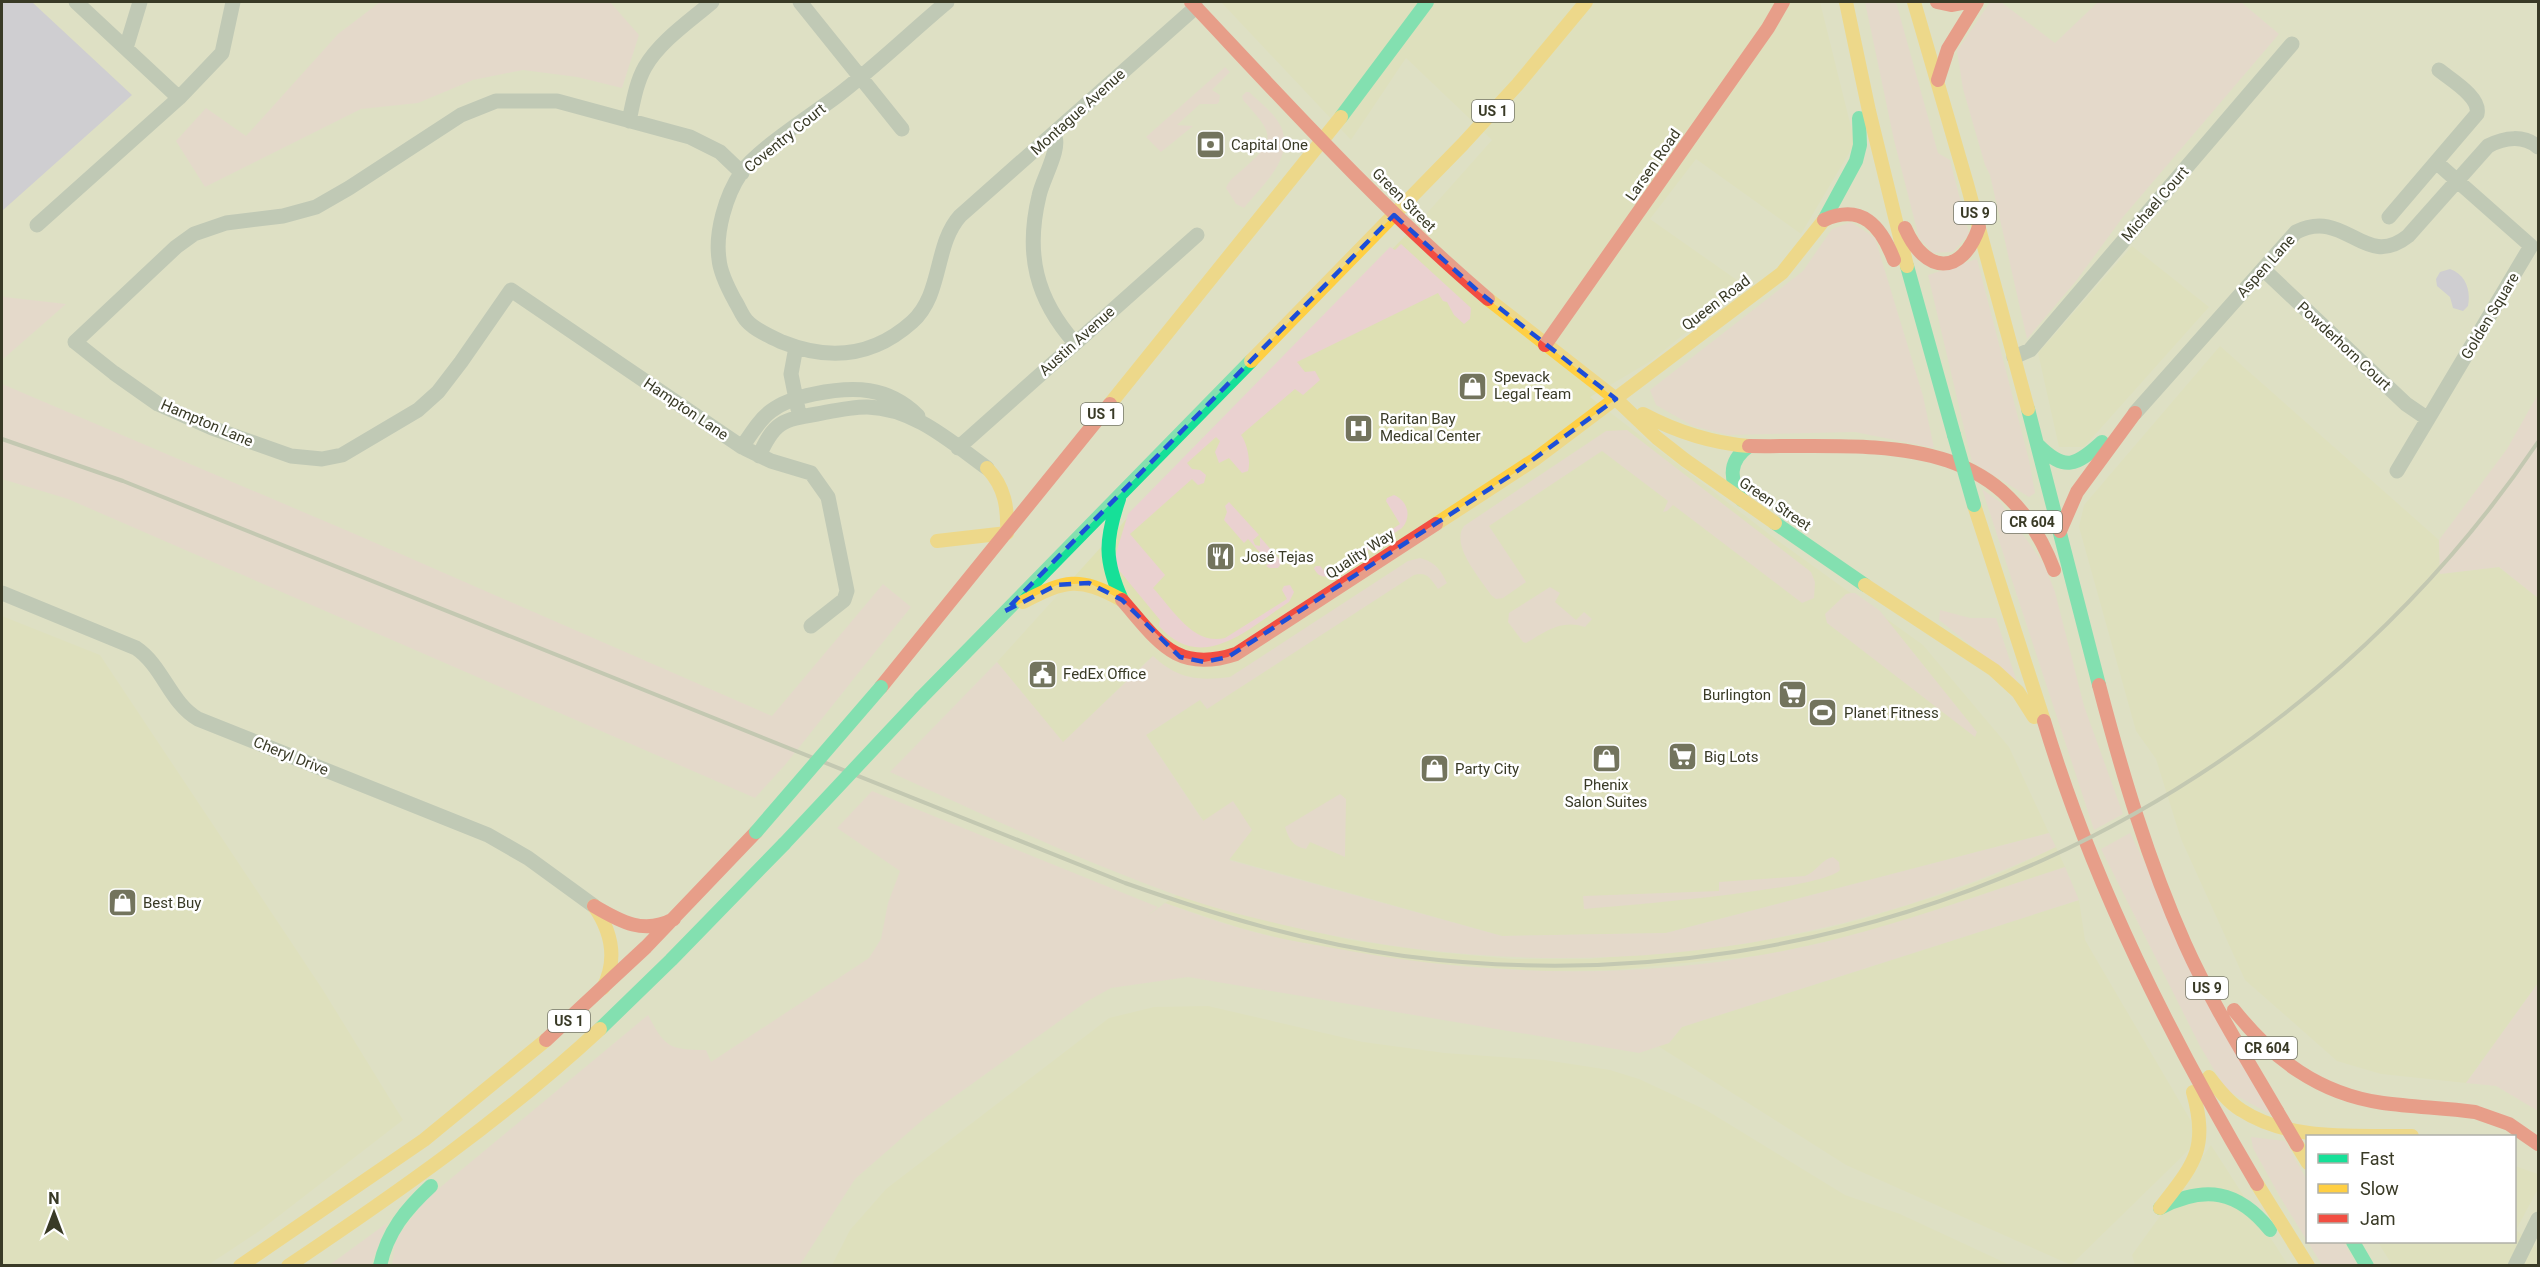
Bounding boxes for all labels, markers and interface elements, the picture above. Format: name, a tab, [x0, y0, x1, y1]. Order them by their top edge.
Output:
street label: Montague Avenue	[1027, 65, 1129, 159]
street label: Coventry Court	[741, 100, 829, 176]
road number: US 1	[1472, 100, 1514, 122]
street label: Larsen Road	[1622, 126, 1684, 204]
bank icon: Capital One	[1194, 129, 1226, 161]
place label: Capital One	[1231, 136, 1308, 154]
street label: Michael Court	[2118, 163, 2192, 245]
street label: Green Street	[1368, 164, 1440, 236]
road number: US 9	[1954, 202, 1996, 224]
street label: Aspen Lane	[2233, 231, 2299, 301]
street label: Golden Square	[2457, 270, 2523, 362]
street label: Queen Road	[1678, 271, 1754, 335]
street label: Powderhorn Court	[2293, 298, 2395, 394]
street label: Austin Avenue	[1036, 302, 1118, 380]
place label: Spevack Legal Team	[1494, 368, 1571, 403]
shop icon: Spevack Legal Team	[1457, 370, 1489, 402]
street label: Hampton Lane	[640, 374, 732, 444]
street label: Hampton Lane	[158, 396, 256, 450]
road number: US 1	[1081, 403, 1123, 425]
place label: Raritan Bay Medical Center	[1380, 410, 1480, 445]
hospital icon: Raritan Bay Medical Center	[1343, 412, 1375, 444]
street label: Green Street	[1736, 473, 1814, 535]
road number: CR 604	[2002, 511, 2062, 533]
street label: Quality Way	[1322, 525, 1398, 583]
restaurant icon: José Tejas	[1205, 541, 1237, 573]
place label: José Tejas	[1242, 548, 1314, 566]
public building icon: FedEx Office	[1026, 658, 1058, 690]
place label: FedEx Office	[1063, 665, 1146, 683]
supermarket icon: Burlington	[1776, 679, 1808, 711]
place label: Burlington	[1703, 686, 1771, 704]
sports icon: Planet Fitness	[1807, 697, 1839, 729]
place label: Planet Fitness	[1844, 704, 1939, 722]
street label: Cheryl Drive	[251, 733, 331, 779]
supermarket icon: Big Lots	[1667, 741, 1699, 773]
shop icon: Phenix Salon Suites	[1590, 742, 1622, 774]
place label: Big Lots	[1704, 748, 1758, 766]
shop icon: Party City	[1418, 753, 1450, 785]
place label: Party City	[1455, 760, 1519, 778]
place label: Phenix Salon Suites	[1565, 776, 1647, 811]
shop icon: Best Buy	[106, 887, 138, 919]
place label: Best Buy	[143, 894, 201, 912]
road number: US 9	[2186, 977, 2228, 999]
road number: US 1	[548, 1010, 590, 1032]
road number: CR 604	[2237, 1037, 2297, 1059]
legend	[2306, 1135, 2516, 1243]
text: Fast	[2360, 1148, 2395, 1169]
text: Slow	[2360, 1178, 2399, 1199]
north arrow	[24, 1183, 84, 1243]
text: N	[48, 1189, 60, 1208]
text: Jam	[2360, 1208, 2396, 1229]

